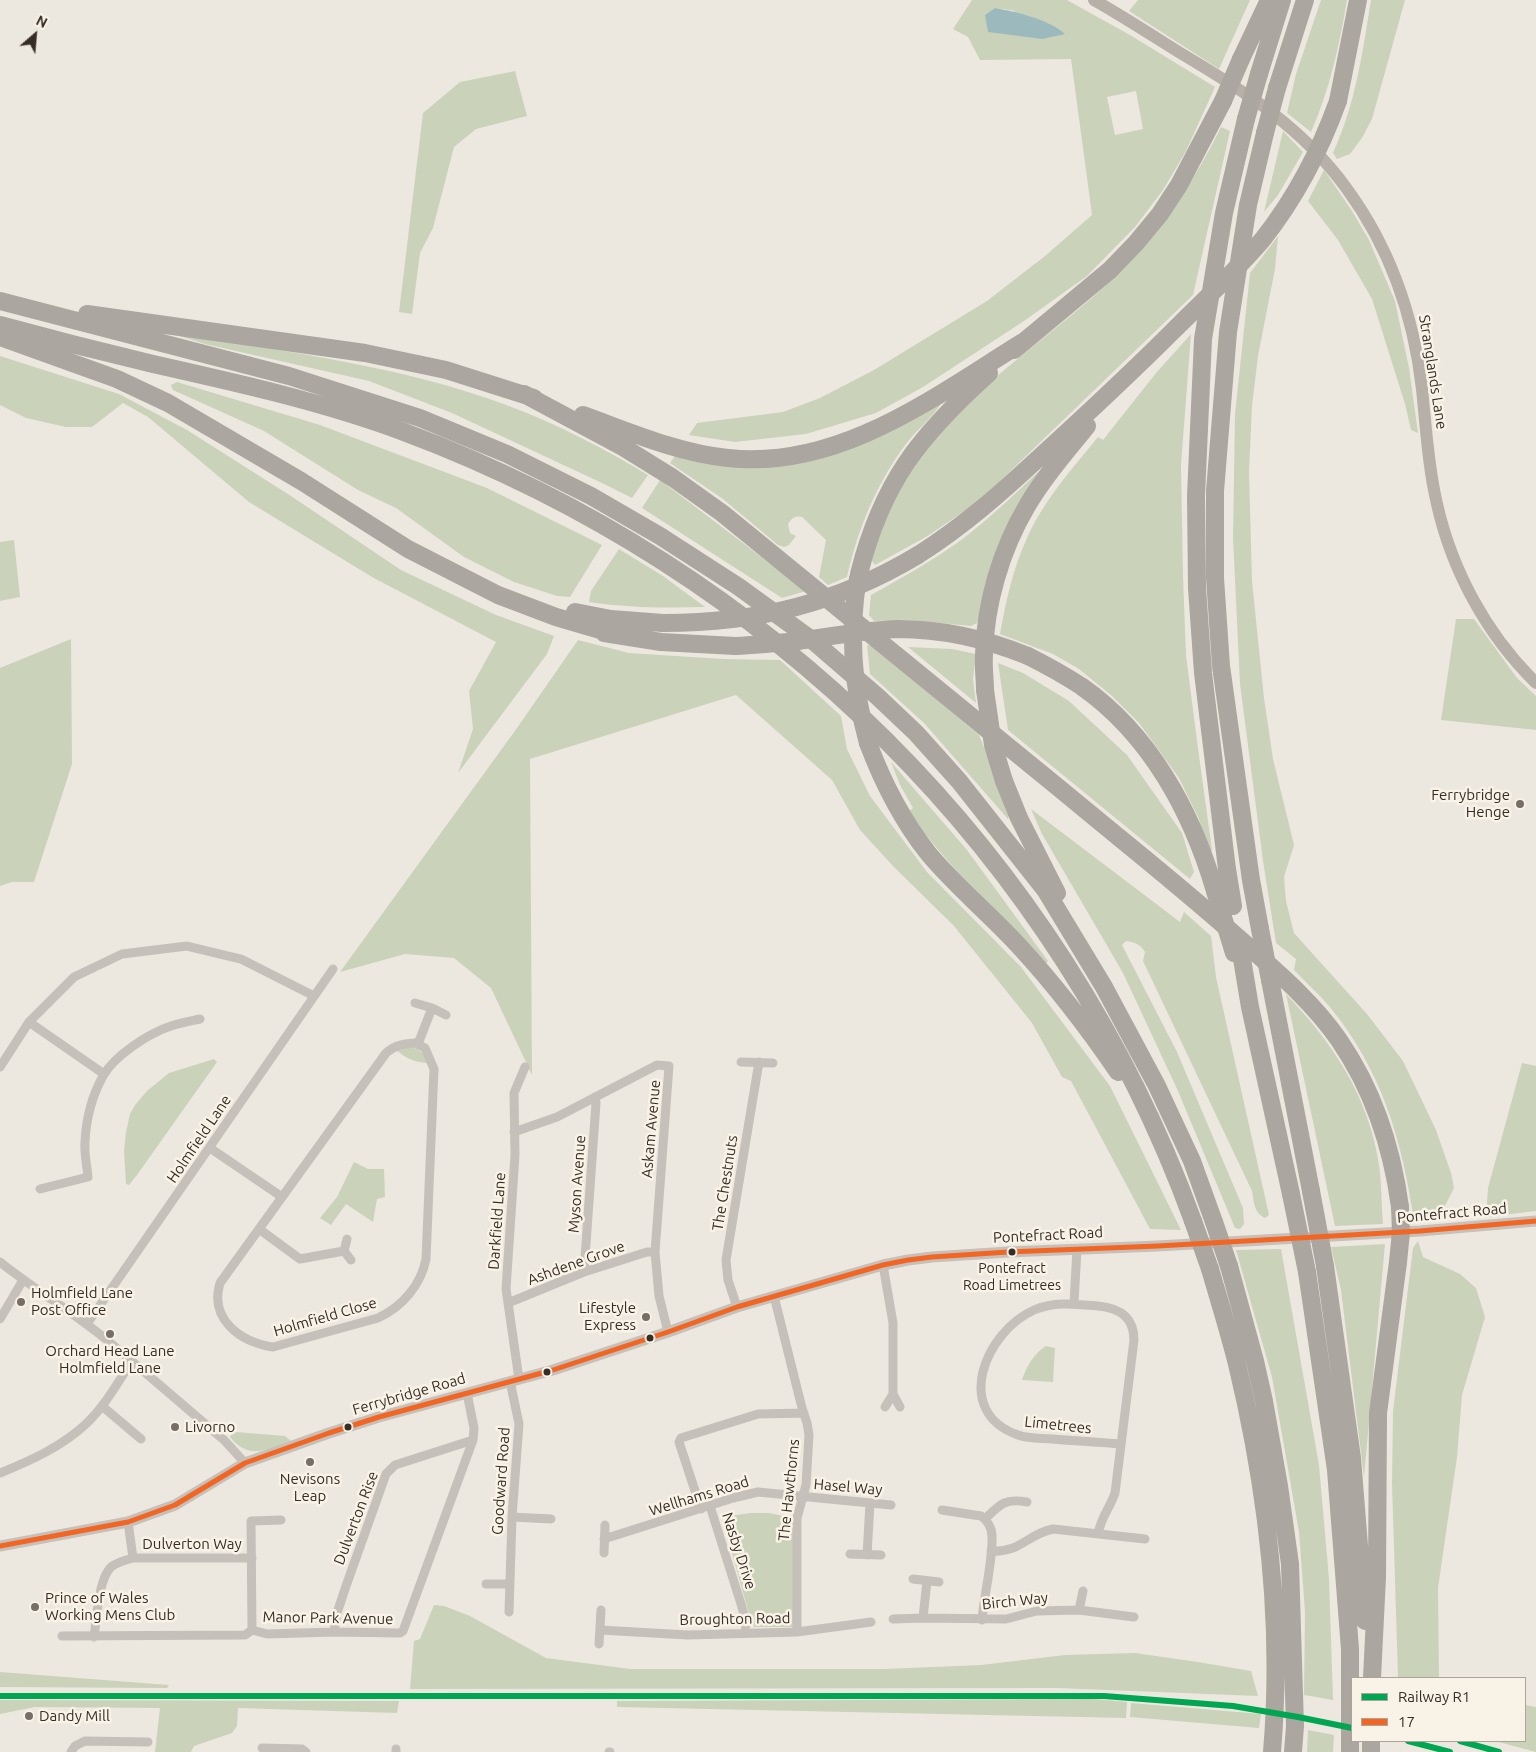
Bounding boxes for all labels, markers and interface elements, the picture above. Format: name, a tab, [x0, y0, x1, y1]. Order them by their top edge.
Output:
north arrow	[10, 10, 60, 60]
text: N	[34, 12, 50, 31]
street label: Stranglands Lane	[1415, 314, 1451, 430]
place label: Ferrybridge Henge	[1431, 786, 1510, 821]
marker: Ferrybridge Henge	[1514, 798, 1526, 810]
street label: Askam Avenue	[638, 1079, 664, 1179]
street label: Holmfield Lane	[163, 1092, 235, 1186]
street label: Myson Avenue	[565, 1134, 589, 1234]
street label: The Chestnuts	[709, 1134, 741, 1232]
street label: Darkfield Lane	[485, 1172, 509, 1270]
street label: Pontefract Road	[1396, 1199, 1508, 1227]
street label: Pontefract Road	[992, 1223, 1104, 1247]
street label: Ashdene Grove	[525, 1237, 627, 1289]
marker: Pontefract Road Limetrees	[1007, 1247, 1017, 1257]
place label: Pontefract Road Limetrees	[963, 1260, 1061, 1292]
place label: Holmfield Lane Post Office	[31, 1284, 133, 1319]
street label: Holmfield Close	[271, 1294, 379, 1340]
marker: Holmfield Lane Post Office	[15, 1296, 27, 1308]
place label: Lifestyle Express	[579, 1299, 636, 1334]
marker: Lifestyle Express	[640, 1311, 652, 1323]
marker: Orchard Head Lane Holmfield Lane	[104, 1328, 116, 1340]
unlabelled marker	[645, 1333, 655, 1343]
place label: Orchard Head Lane Holmfield Lane	[45, 1342, 175, 1377]
unlabelled marker	[542, 1367, 552, 1377]
street label: Ferrybridge Road	[350, 1369, 468, 1419]
street label: Limetrees	[1024, 1413, 1092, 1437]
place label: Livorno	[185, 1418, 235, 1436]
marker: Livorno	[169, 1421, 181, 1433]
unlabelled marker	[343, 1422, 353, 1432]
street label: Goodward Road	[488, 1426, 514, 1536]
street label: The Hawthorns	[775, 1438, 803, 1542]
marker: Nevisons Leap	[304, 1456, 316, 1468]
street label: Dulverton Rise	[330, 1469, 382, 1567]
place label: Nevisons Leap	[280, 1470, 340, 1505]
street label: Wellhams Road	[647, 1472, 751, 1520]
street label: Hasel Way	[813, 1475, 883, 1499]
street label: Nasby Drive	[718, 1510, 760, 1592]
street label: Dulverton Way	[142, 1535, 242, 1553]
place label: Prince of Wales Working Mens Club	[45, 1589, 175, 1624]
street label: Birch Way	[981, 1589, 1049, 1613]
marker: Prince of Wales Working Mens Club	[29, 1601, 41, 1613]
street label: Manor Park Avenue	[262, 1608, 394, 1628]
street label: Broughton Road	[679, 1609, 791, 1629]
legend	[1351, 1677, 1526, 1742]
text: Railway R1	[1398, 1688, 1470, 1705]
place label: Dandy Mill	[39, 1707, 110, 1725]
marker: Dandy Mill	[23, 1710, 35, 1722]
text: 17	[1398, 1713, 1415, 1730]

